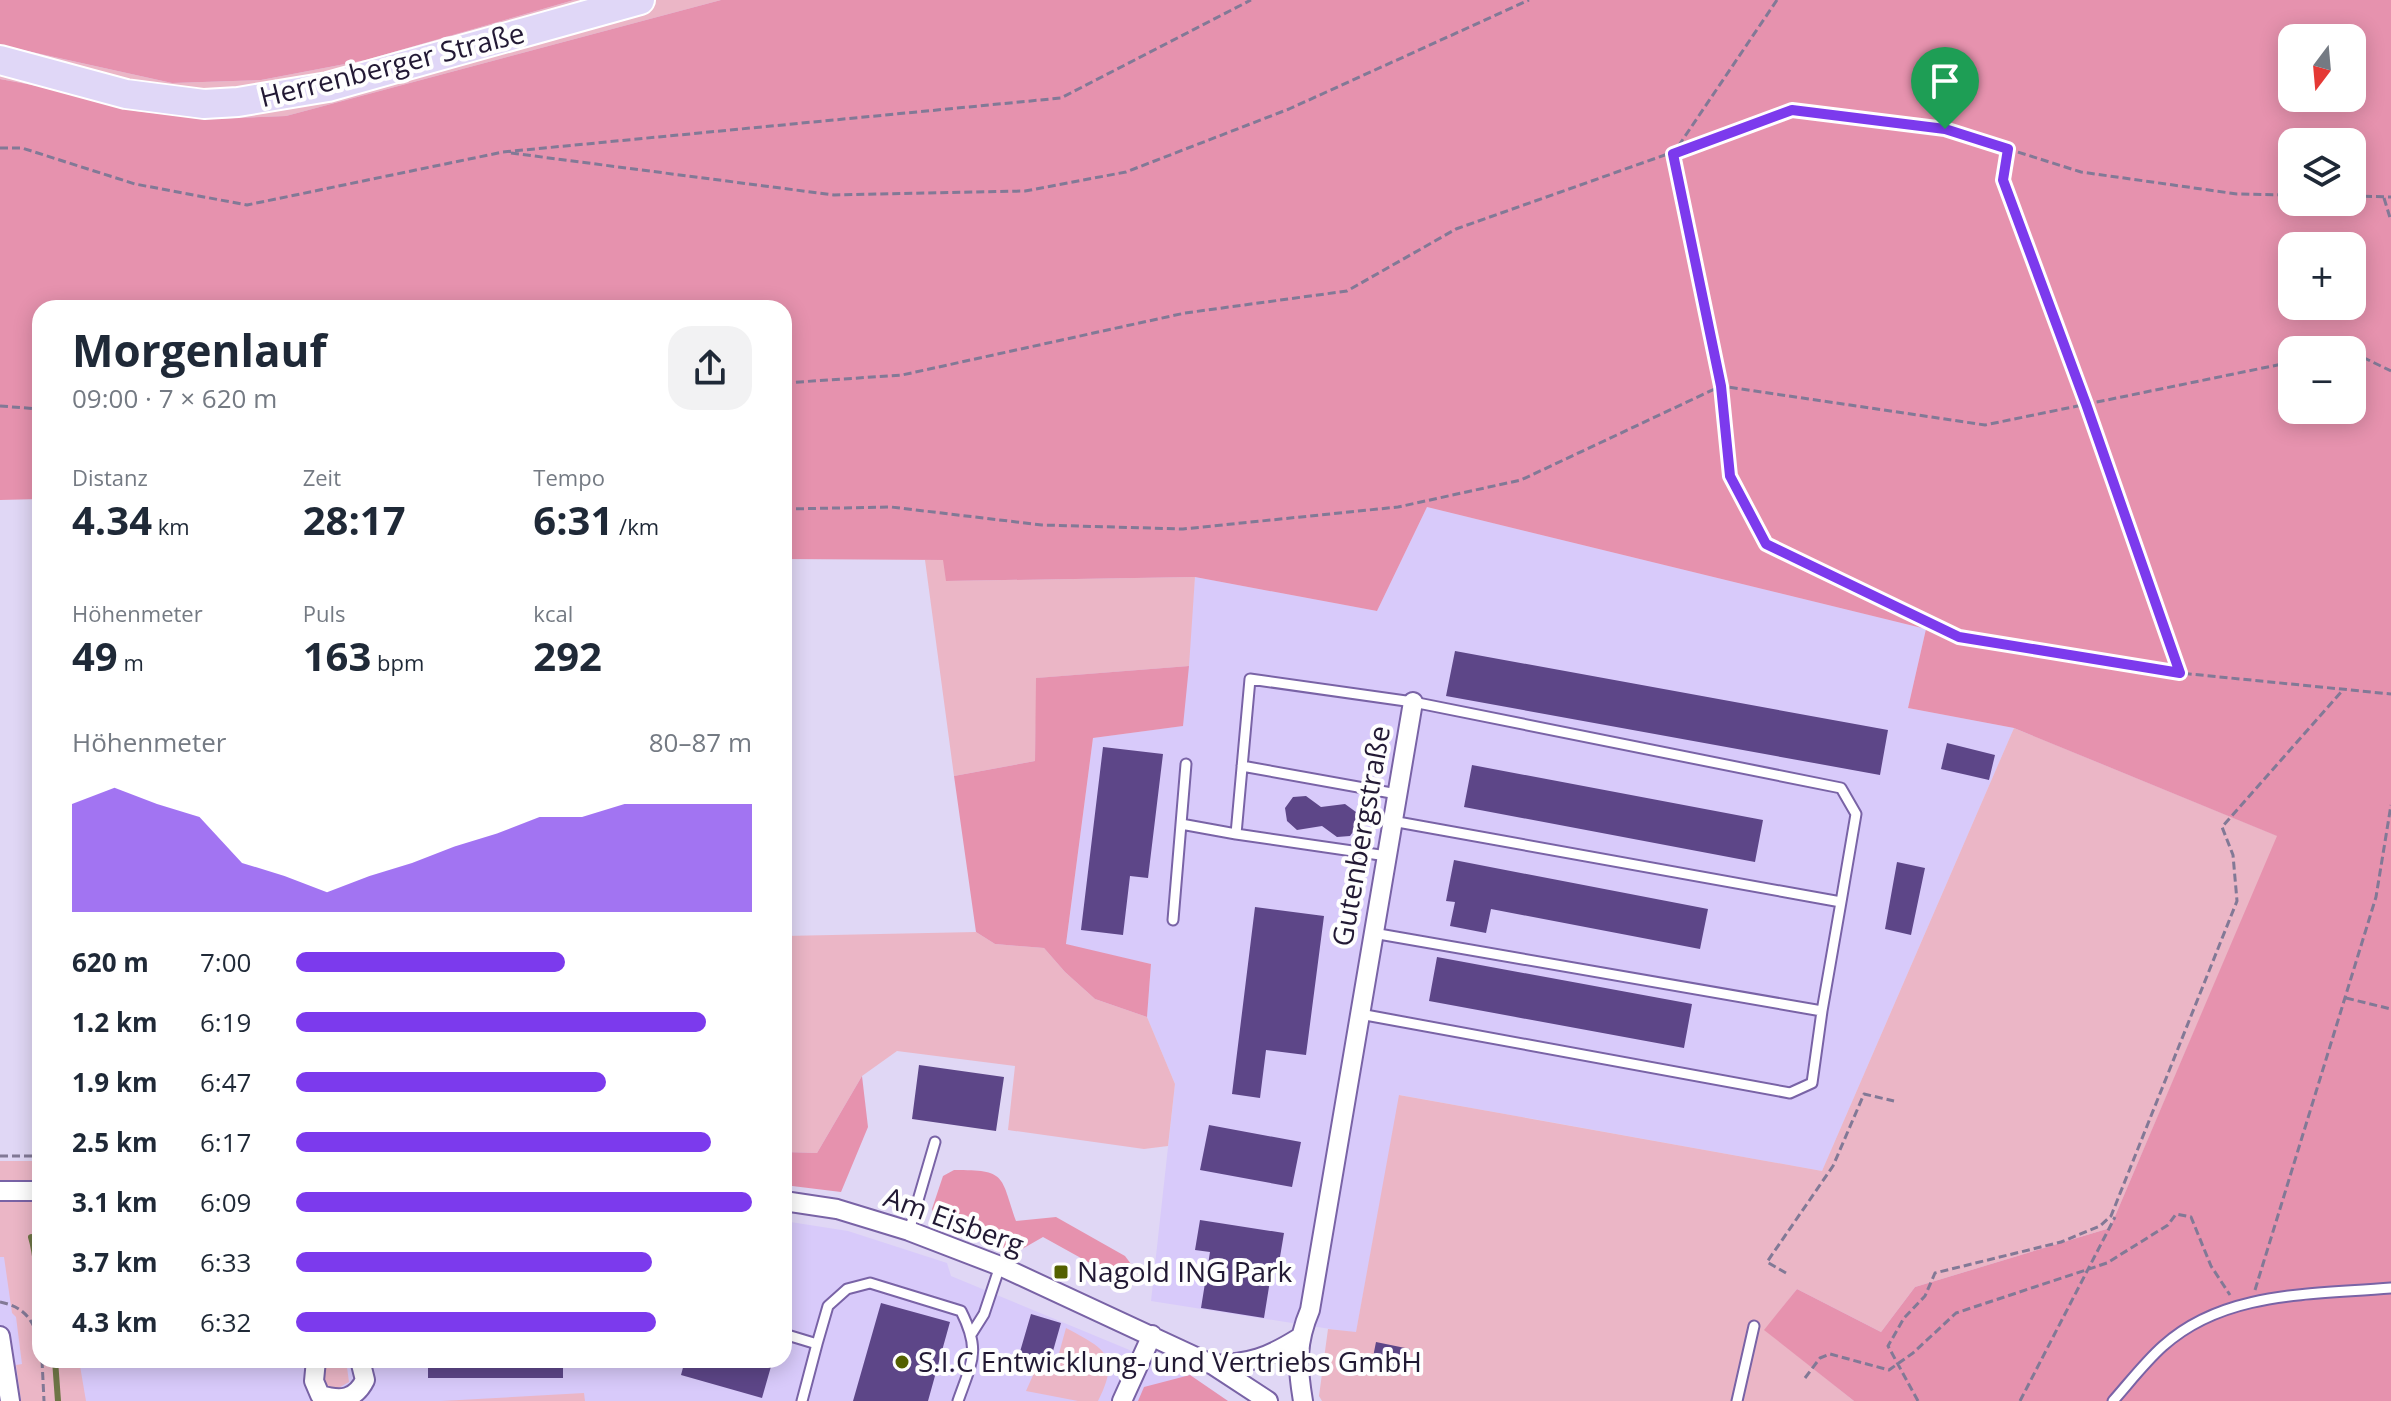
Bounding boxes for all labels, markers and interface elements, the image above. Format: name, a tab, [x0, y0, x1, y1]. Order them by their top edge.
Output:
street label: Herrenberger Straße	[255, 13, 528, 115]
north arrow	[2278, 24, 2366, 112]
map controls	[2278, 24, 2366, 424]
pin	[1911, 47, 1979, 129]
icon: arrive	[1923, 59, 1967, 103]
button: layers	[2278, 128, 2366, 216]
button: +	[2278, 232, 2366, 320]
text: Morgenlauf	[72, 320, 326, 380]
button: share	[668, 326, 752, 410]
button: −	[2278, 336, 2366, 424]
text: 09:00 · 7 × 620 m	[72, 380, 277, 416]
text: Distanz	[72, 462, 148, 492]
text: Zeit	[303, 462, 341, 492]
text: Tempo	[533, 462, 605, 492]
text: 4.34	[72, 492, 152, 547]
text: 28:17	[303, 492, 406, 547]
text: 6:31	[533, 492, 613, 547]
text: km	[152, 511, 190, 541]
text: /km	[613, 511, 659, 541]
text: Höhenmeter	[72, 598, 203, 628]
text: Puls	[303, 598, 345, 628]
text: kcal	[533, 598, 573, 628]
text: 49	[72, 628, 118, 683]
text: 163	[303, 628, 371, 683]
text: 292	[533, 628, 602, 683]
text: m	[118, 647, 144, 677]
text: bpm	[371, 647, 424, 677]
street label: Gutenbergstraße	[1322, 723, 1398, 949]
text: Höhenmeter	[72, 724, 226, 760]
text: 80–87 m	[649, 724, 752, 760]
text: 620 m	[72, 944, 149, 980]
text: 7:00	[200, 944, 251, 980]
text: 1.2 km	[72, 1004, 158, 1040]
text: 6:19	[200, 1004, 251, 1040]
text: 1.9 km	[72, 1064, 158, 1100]
text: 6:47	[200, 1064, 251, 1100]
text: 2.5 km	[72, 1124, 158, 1160]
text: 6:17	[200, 1124, 251, 1160]
street label: Am Eisberg	[879, 1177, 1030, 1263]
text: 3.1 km	[72, 1184, 158, 1220]
text: 6:09	[200, 1184, 251, 1220]
text: 3.7 km	[72, 1244, 158, 1280]
text: 6:33	[200, 1244, 251, 1280]
place label: Nagold ING Park	[1077, 1252, 1293, 1290]
marker: Nagold ING Park	[1052, 1263, 1070, 1281]
text: 4.3 km	[72, 1304, 158, 1340]
text: 6:32	[200, 1304, 251, 1340]
place label: S.I.C Entwicklung- und Vertriebs GmbH	[918, 1342, 1422, 1380]
marker: S.I.C Entwicklung- und Vertriebs GmbH	[893, 1353, 911, 1371]

